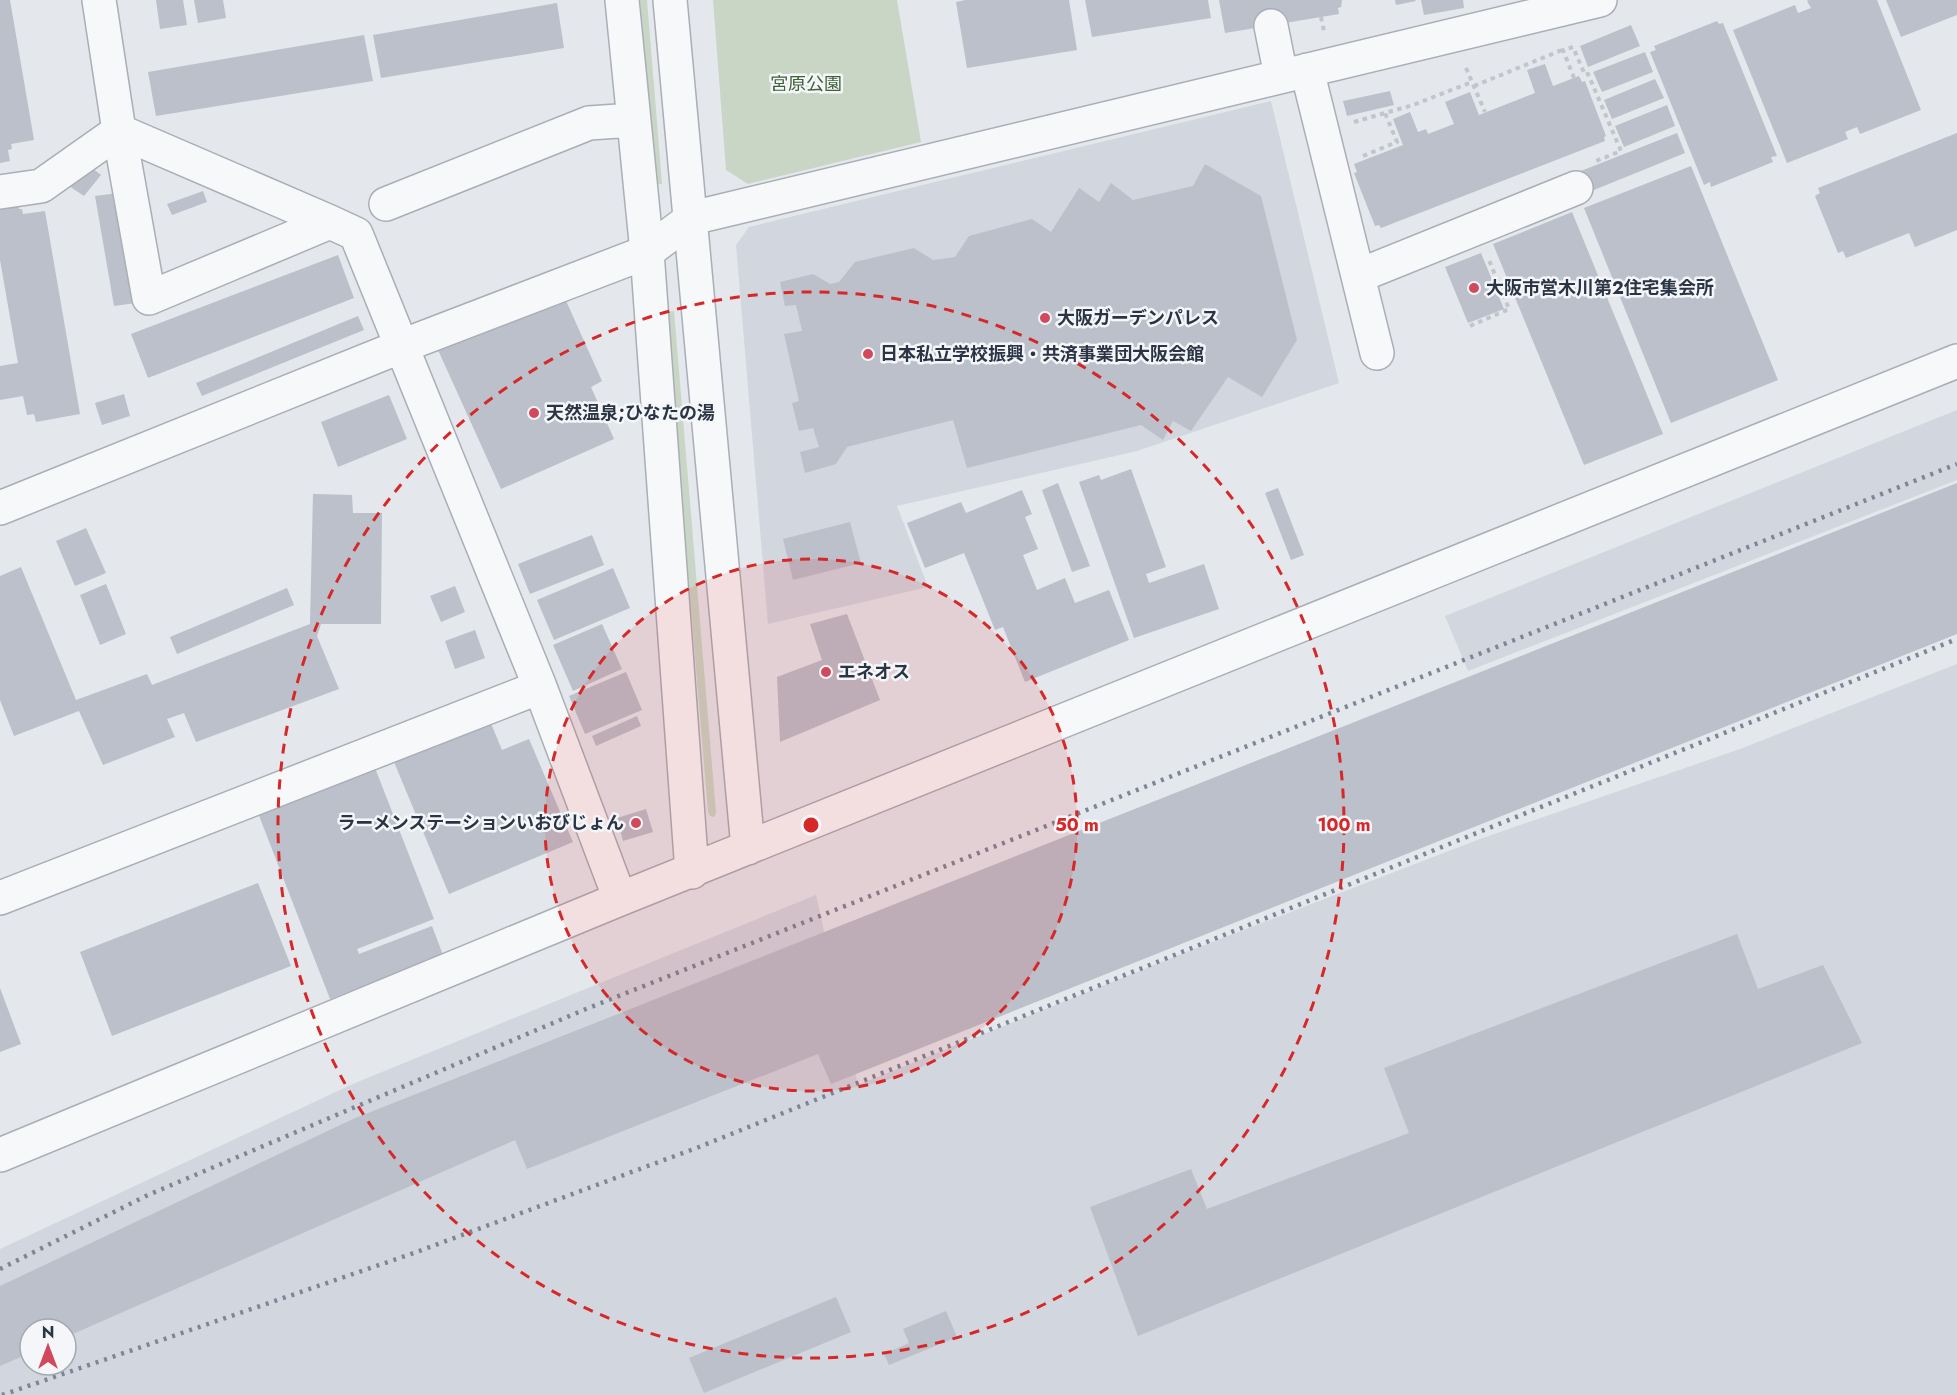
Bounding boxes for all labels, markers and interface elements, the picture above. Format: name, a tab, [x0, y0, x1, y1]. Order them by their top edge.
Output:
park label: 宮原公園	[770, 71, 842, 97]
place label: 大阪市営木川第2住宅集会所	[1486, 275, 1714, 301]
marker: 大阪市営木川第2住宅集会所	[1467, 281, 1481, 295]
place label: 大阪ガーデンパレス	[1057, 305, 1219, 331]
marker: 大阪ガーデンパレス	[1038, 311, 1052, 325]
place label: 日本私立学校振興・共済事業団大阪会館	[880, 341, 1204, 367]
marker: 日本私立学校振興・共済事業団大阪会館	[861, 347, 875, 361]
place label: 天然温泉;ひなたの湯	[546, 400, 715, 426]
marker: 天然温泉;ひなたの湯	[527, 406, 541, 420]
place label: エネオス	[838, 659, 910, 685]
marker: エネオス	[819, 665, 833, 679]
place label: ラーメンステーションいおびじょん	[337, 810, 624, 836]
text: 50 m	[1055, 812, 1099, 838]
text: 100 m	[1317, 812, 1371, 838]
centre of rings	[801, 815, 821, 835]
marker: ラーメンステーションいおびじょん	[629, 816, 643, 830]
north arrow	[18, 1317, 78, 1377]
text: N	[42, 1321, 54, 1344]

